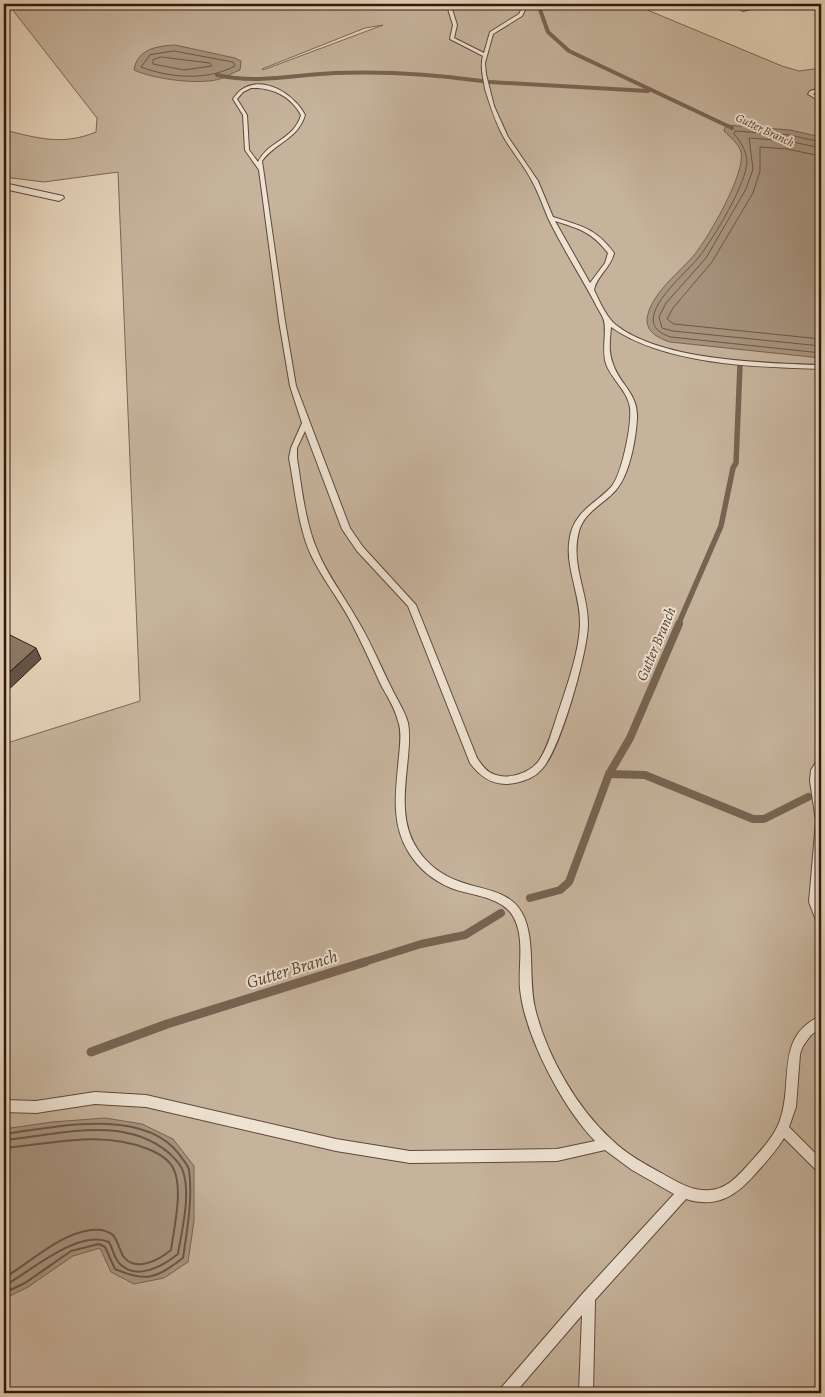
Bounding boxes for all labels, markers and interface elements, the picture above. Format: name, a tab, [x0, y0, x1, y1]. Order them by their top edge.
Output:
water label: Gutter Branch	[733, 109, 797, 151]
water label: Gutter Branch	[631, 604, 681, 684]
water label: Gutter Branch	[243, 944, 341, 994]

